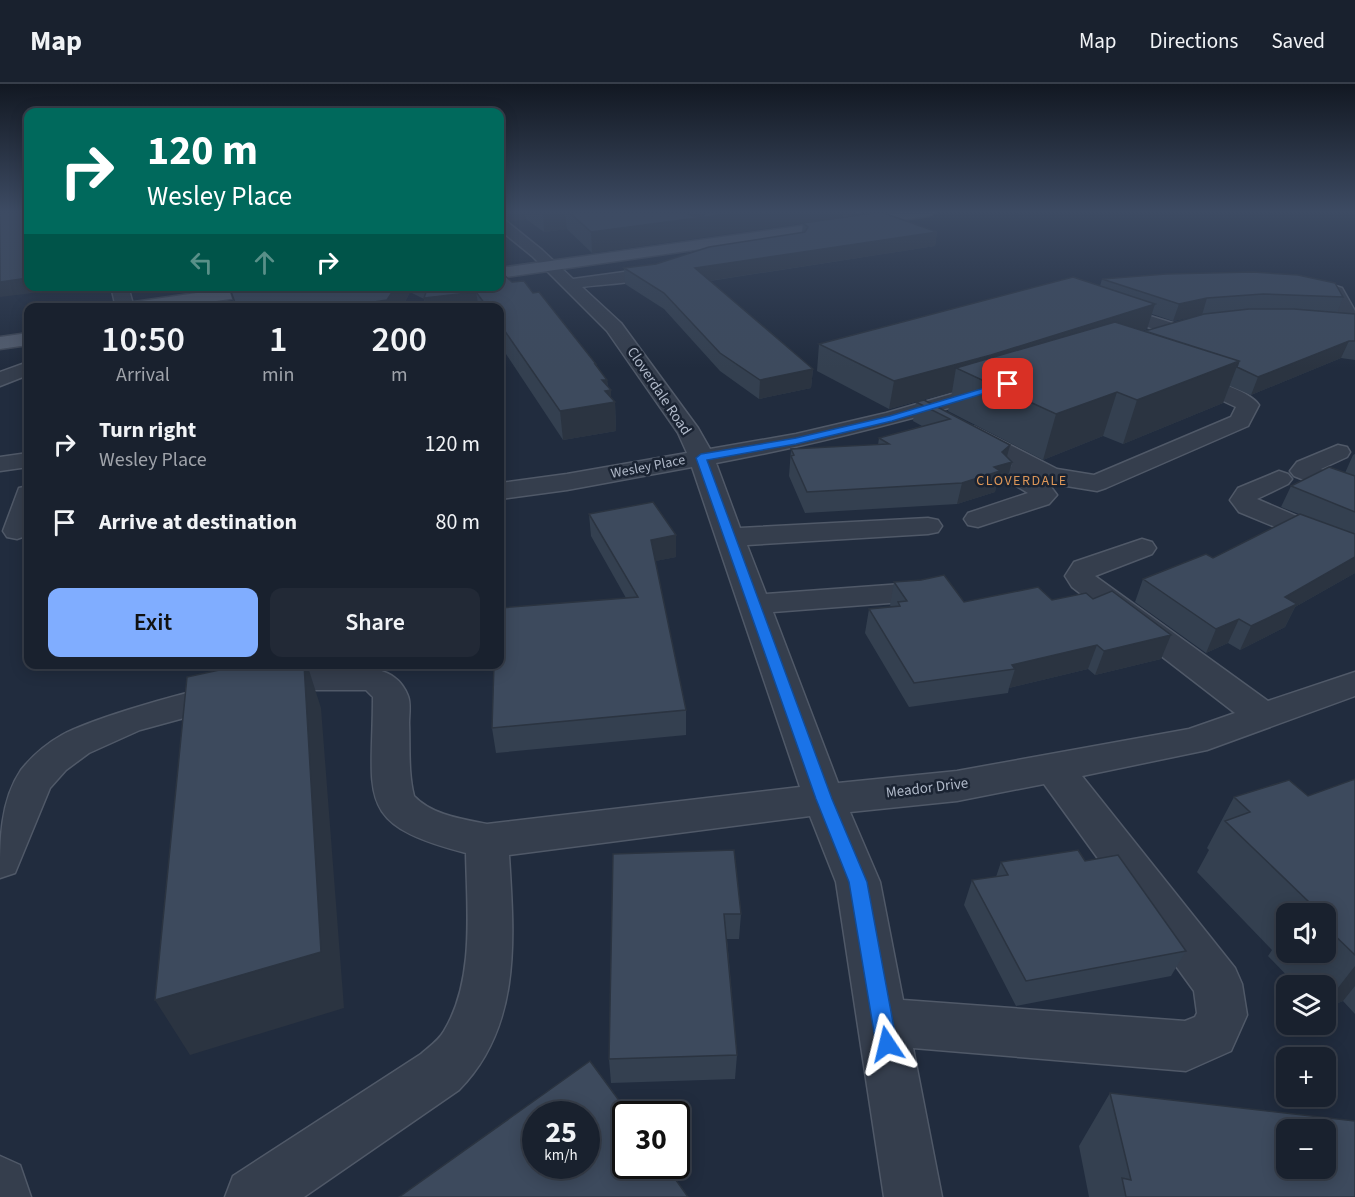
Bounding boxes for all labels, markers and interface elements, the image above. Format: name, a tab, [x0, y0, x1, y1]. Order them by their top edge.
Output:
text: Map	[30, 21, 82, 61]
text: Map	[1079, 26, 1117, 56]
text: Directions	[1150, 26, 1238, 56]
text: Saved	[1271, 26, 1325, 56]
text: 120 m	[147, 121, 258, 181]
icon: right	[48, 132, 126, 210]
text: Wesley Place	[147, 177, 292, 216]
icon: left	[185, 246, 218, 279]
icon: ahead	[248, 246, 281, 279]
icon: right	[311, 246, 344, 279]
text: 10:50	[101, 314, 185, 365]
text: 1	[269, 314, 287, 365]
text: 200	[371, 314, 427, 365]
street label: Cloverdale Road	[622, 343, 696, 439]
pin	[982, 358, 1033, 409]
text: Arrival	[116, 361, 170, 389]
text: min	[262, 361, 294, 389]
text: m	[391, 361, 407, 389]
icon: arrive	[991, 367, 1024, 400]
text: Turn right	[99, 414, 196, 446]
icon: right	[48, 428, 81, 461]
text: 120 m	[425, 428, 480, 460]
text: Wesley Place	[99, 446, 207, 474]
street label: Wesley Place	[609, 450, 687, 484]
district label: CLOVERDALE	[976, 471, 1068, 491]
icon: arrive	[48, 506, 81, 539]
text: Arrive at destination	[99, 506, 297, 538]
text: 80 m	[435, 506, 480, 538]
button: Exit	[48, 588, 258, 657]
button: Share	[270, 588, 480, 657]
street label: Meador Drive	[885, 773, 969, 803]
map controls	[1276, 903, 1336, 1179]
button: sound	[1276, 903, 1336, 963]
button: layers	[1276, 975, 1336, 1035]
position arrow	[855, 1012, 919, 1076]
button: +	[1276, 1047, 1336, 1107]
speed limit sign: 30	[612, 1101, 690, 1179]
text: 25	[545, 1111, 577, 1154]
button: −	[1276, 1119, 1336, 1179]
text: km/h	[544, 1145, 578, 1166]

